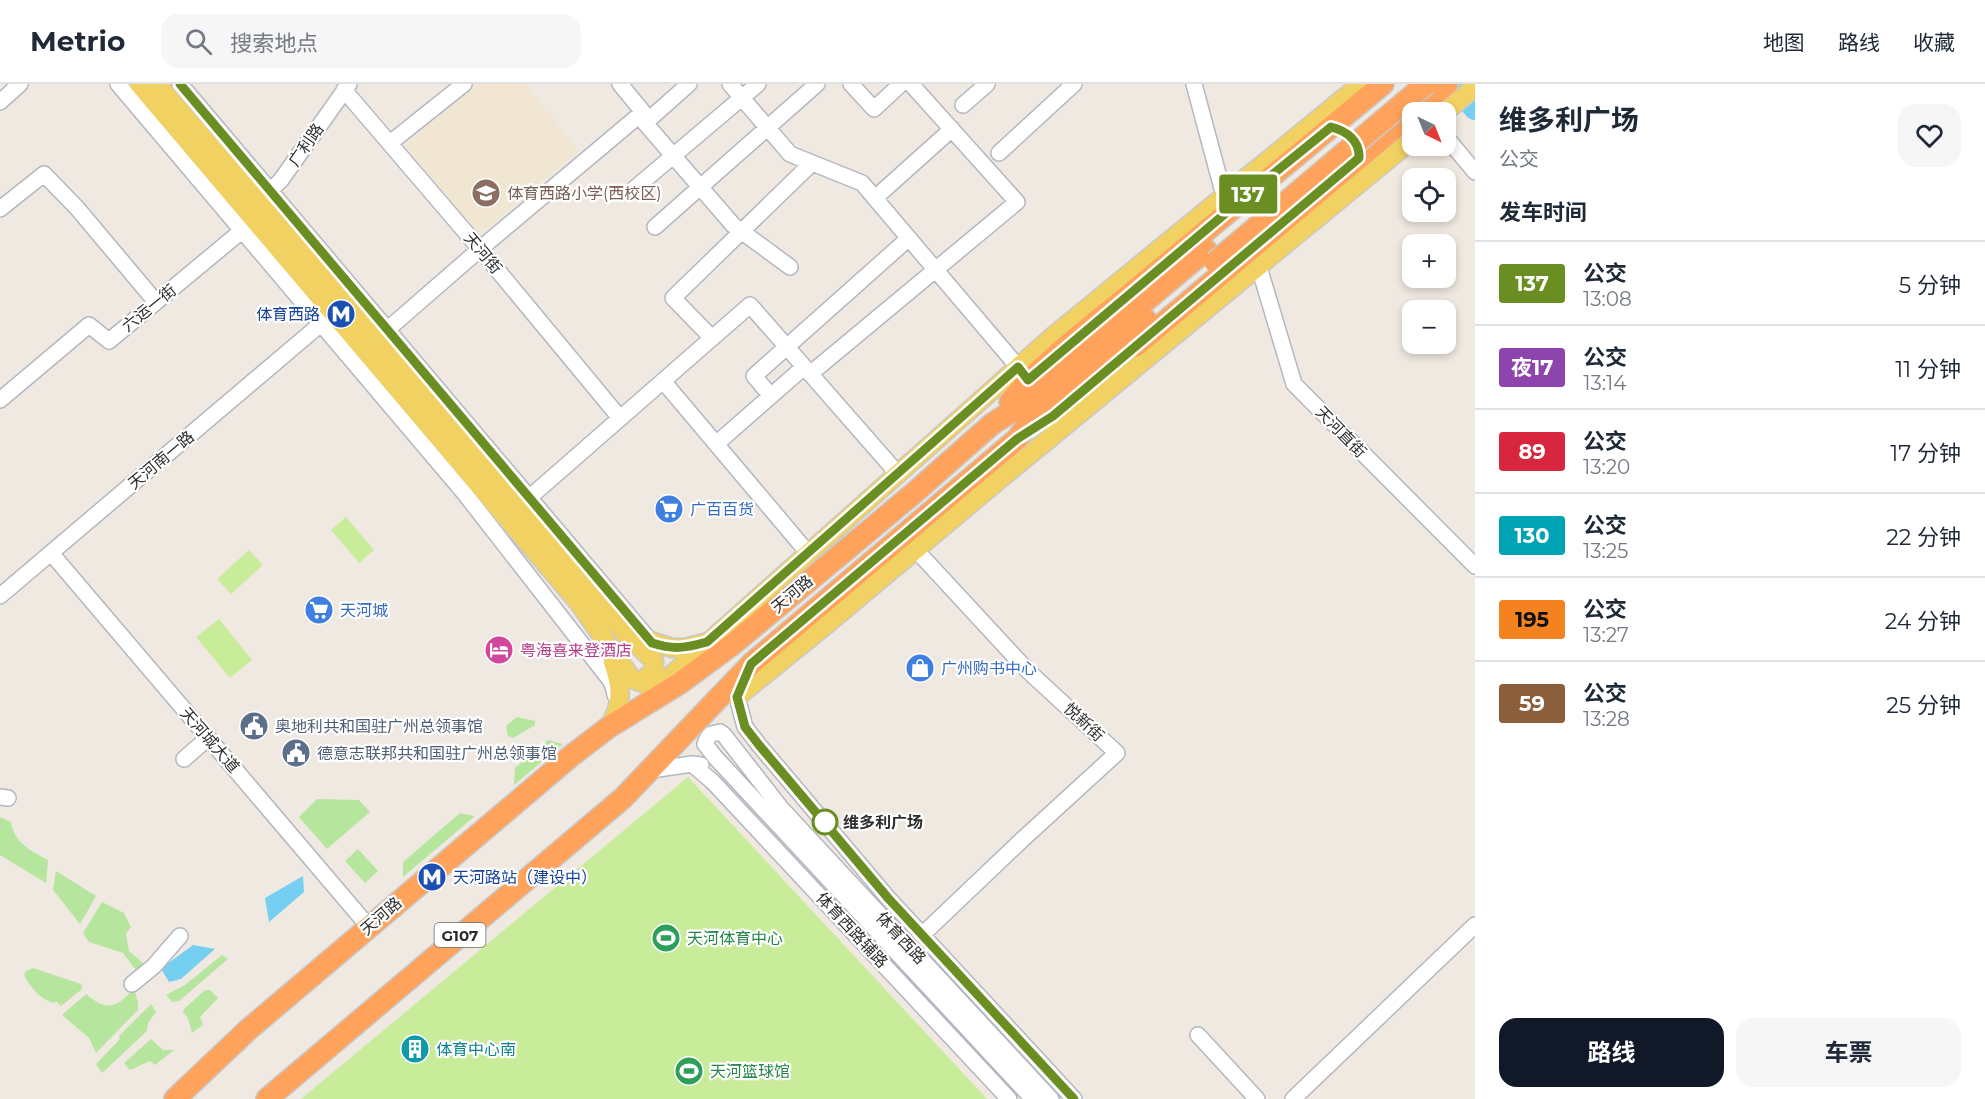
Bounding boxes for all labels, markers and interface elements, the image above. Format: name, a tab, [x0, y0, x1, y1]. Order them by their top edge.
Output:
search box	[161, 14, 581, 68]
text: Metrio	[30, 24, 125, 58]
icon: search	[182, 25, 215, 58]
text: 搜索地点	[230, 30, 318, 57]
text: 地图	[1763, 30, 1805, 55]
text: 路线	[1838, 30, 1880, 55]
text: 收藏	[1913, 30, 1955, 55]
north arrow	[1402, 102, 1456, 156]
map controls	[1402, 102, 1456, 354]
text: 维多利广场	[1499, 103, 1639, 137]
button: heart	[1898, 104, 1961, 167]
street label: 广利路	[284, 120, 328, 170]
text: 公交	[1499, 147, 1539, 171]
button: locate	[1402, 168, 1456, 222]
line badge: 137	[1214, 174, 1282, 214]
school or university icon: 体育西路小学(西校区)	[470, 177, 502, 209]
text: 137	[1231, 182, 1265, 207]
place label: 体育西路小学(西校区)	[507, 184, 662, 203]
text: 发车时间	[1499, 199, 1587, 226]
street label: 天河街	[460, 229, 506, 277]
button: +	[1402, 234, 1456, 288]
text: 公交	[1583, 260, 1627, 287]
text: 137	[1515, 271, 1549, 296]
text: 5 分钟	[1899, 272, 1961, 299]
street label: 六运一街	[118, 280, 180, 336]
text: 13:08	[1583, 287, 1632, 311]
metro station icon: 体育西路	[325, 298, 357, 330]
button: −	[1402, 300, 1456, 354]
place label: 体育西路	[256, 305, 320, 324]
text: 公交	[1583, 344, 1627, 371]
text: 夜17	[1511, 355, 1553, 380]
text: 11 分钟	[1895, 356, 1961, 383]
text: 13:14	[1583, 371, 1626, 395]
street label: 天河直街	[1312, 402, 1370, 462]
street label: 天河南一路	[124, 427, 198, 493]
text: 公交	[1583, 428, 1627, 455]
text: 89	[1518, 439, 1546, 464]
text: 17 分钟	[1890, 440, 1961, 467]
text: 13:20	[1583, 455, 1630, 479]
supermarket icon: 广百百货	[653, 493, 685, 525]
place label: 广百百货	[690, 500, 754, 519]
text: 公交	[1583, 512, 1627, 539]
text: 130	[1515, 523, 1549, 548]
text: 22 分钟	[1886, 524, 1961, 551]
text: 13:25	[1583, 539, 1628, 563]
street label: 天河路	[768, 571, 816, 617]
supermarket icon: 天河城	[303, 594, 335, 626]
text: 公交	[1583, 596, 1627, 623]
place label: 天河城	[340, 601, 388, 620]
text: 195	[1515, 607, 1549, 632]
text: 24 分钟	[1885, 608, 1961, 635]
text: 13:27	[1583, 623, 1629, 647]
hotel icon: 粤海喜来登酒店	[483, 634, 515, 666]
place label: 粤海喜来登酒店	[520, 641, 632, 660]
shop icon: 广州购书中心	[904, 652, 936, 684]
place label: 广州购书中心	[941, 659, 1037, 678]
text: 公交	[1583, 680, 1627, 707]
text: 59	[1519, 691, 1545, 716]
text: 25 分钟	[1886, 692, 1961, 719]
street label: 悦新街	[1060, 699, 1108, 745]
street label: 天河城大道	[177, 704, 243, 776]
text: 13:28	[1583, 707, 1630, 731]
public building icon: 奥地利共和国驻广州总领事馆	[238, 710, 270, 742]
place label: 奥地利共和国驻广州总领事馆	[275, 717, 483, 736]
public building icon: 德意志联邦共和国驻广州总领事馆	[280, 737, 312, 769]
place label: 德意志联邦共和国驻广州总领事馆	[317, 744, 557, 763]
marker: 维多利广场	[812, 809, 838, 835]
place label: 维多利广场	[843, 813, 923, 832]
metro station icon: 天河路站（建设中）	[416, 861, 448, 893]
place label: 天河路站（建设中）	[453, 868, 597, 887]
street label: 体育西路辅路	[812, 888, 892, 972]
street label: 天河路	[357, 893, 405, 939]
street label: 体育西路	[872, 908, 930, 968]
sports icon: 天河体育中心	[650, 922, 682, 954]
road number: G107	[434, 923, 486, 947]
place label: 天河体育中心	[687, 929, 783, 948]
button: 路线	[1499, 1018, 1724, 1087]
button: 车票	[1736, 1018, 1961, 1087]
building icon: 体育中心南	[399, 1033, 431, 1065]
place label: 体育中心南	[436, 1040, 516, 1059]
sports icon: 天河篮球馆	[673, 1055, 705, 1087]
place label: 天河篮球馆	[710, 1062, 790, 1081]

